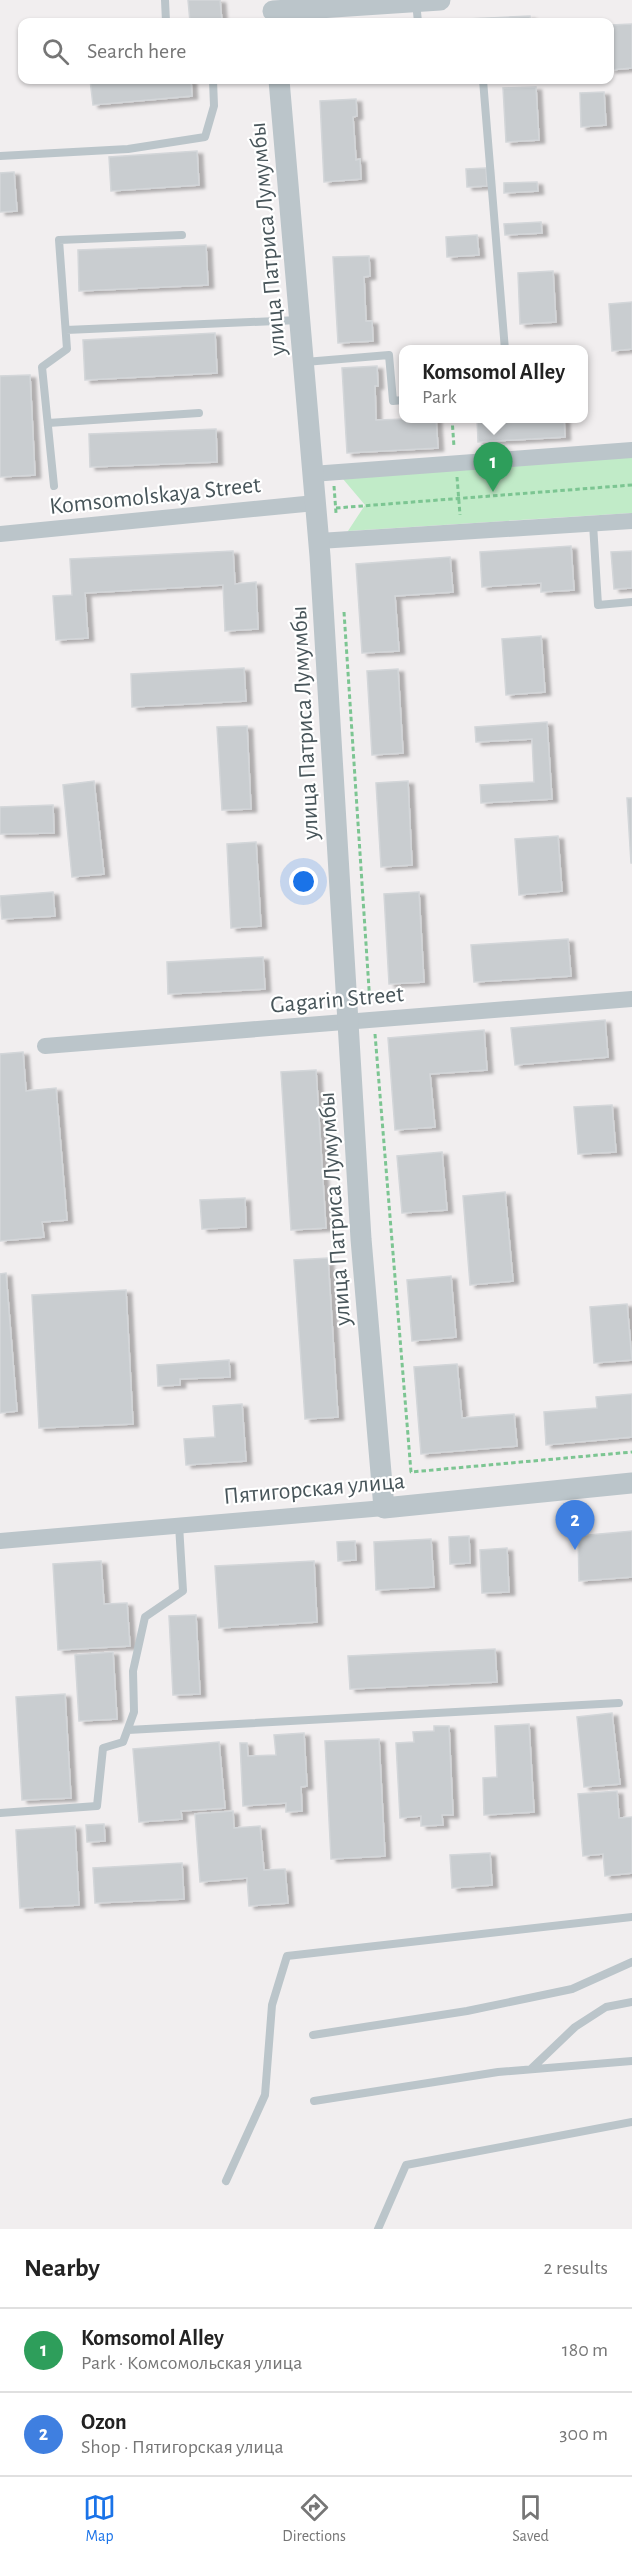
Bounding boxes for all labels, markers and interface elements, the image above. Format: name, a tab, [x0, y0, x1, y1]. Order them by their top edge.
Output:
search box	[18, 18, 614, 84]
icon: search	[39, 35, 72, 68]
text: Search here	[87, 40, 186, 62]
street label: улица Патриса Лумумбы	[246, 121, 290, 358]
popup	[399, 345, 588, 423]
text: Komsomol Alley	[422, 361, 565, 383]
text: Park	[422, 387, 457, 407]
pin: 1	[474, 442, 512, 492]
street label: Komsomolskaya Street	[48, 473, 262, 519]
street label: улица Патриса Лумумбы	[287, 605, 323, 842]
your location	[289, 867, 318, 896]
street label: Gagarin Street	[269, 982, 405, 1018]
street label: улица Патриса Лумумбы	[315, 1091, 355, 1328]
street label: Пятигорская улица	[222, 1469, 406, 1509]
pin: 2	[556, 1500, 594, 1550]
text: Nearby	[24, 2255, 100, 2281]
text: 2 results	[544, 2258, 608, 2278]
text: Komsomol Alley	[81, 2327, 224, 2349]
text: 1	[40, 2340, 47, 2360]
text: 180 m	[562, 2340, 608, 2360]
text: Park · Комсомольская улица	[81, 2353, 303, 2373]
text: Ozon	[81, 2411, 127, 2433]
text: 2	[39, 2424, 48, 2444]
text: 300 m	[559, 2424, 608, 2444]
text: Shop · Пятигорская улица	[81, 2437, 284, 2457]
tab: Map	[83, 2491, 116, 2546]
tab: Directions	[282, 2491, 346, 2546]
tab: Saved	[512, 2491, 549, 2546]

